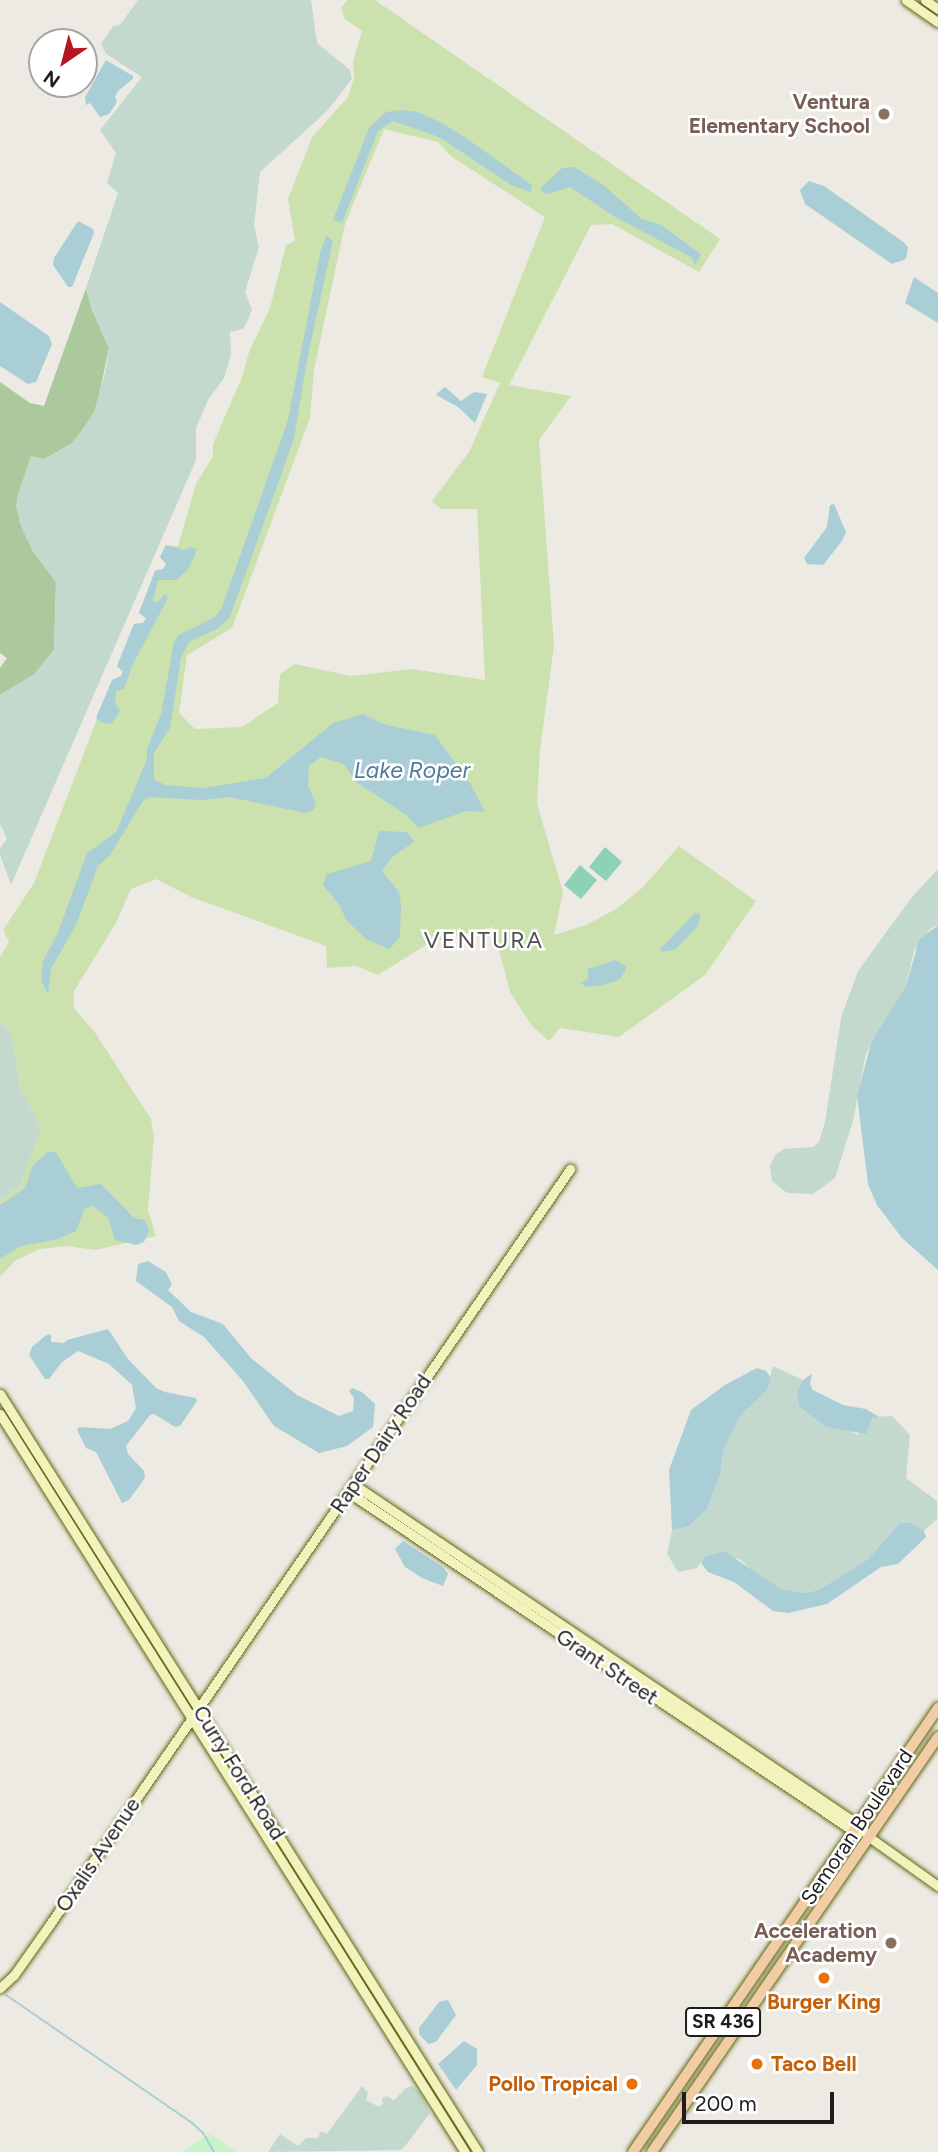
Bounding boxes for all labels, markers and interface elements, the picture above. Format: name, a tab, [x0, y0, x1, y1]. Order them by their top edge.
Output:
north arrow	[28, 28, 98, 98]
text: N	[39, 65, 64, 93]
place label: Ventura Elementary School	[689, 89, 870, 139]
marker: Ventura Elementary School	[876, 106, 892, 122]
water label: Lake Roper	[354, 756, 470, 784]
district label: VENTURA	[425, 926, 543, 954]
street label: Raper Dairy Road	[325, 1370, 437, 1518]
street label: Grant Street	[551, 1624, 663, 1710]
street label: Curry Ford Road	[188, 1701, 290, 1845]
street label: Semoran Boulevard	[796, 1744, 918, 1910]
street label: Oxalis Avenue	[51, 1793, 145, 1917]
place label: Acceleration Academy	[754, 1918, 877, 1968]
marker: Acceleration Academy	[883, 1935, 899, 1951]
marker: Burger King	[816, 1970, 832, 1986]
place label: Burger King	[767, 1989, 881, 2015]
road number: SR 436	[684, 2006, 762, 2038]
place label: Taco Bell	[771, 2051, 857, 2077]
marker: Taco Bell	[749, 2056, 765, 2072]
place label: Pollo Tropical	[488, 2071, 618, 2097]
marker: Pollo Tropical	[624, 2076, 640, 2092]
scale bar	[686, 2078, 838, 2122]
text: 200 m	[695, 2091, 757, 2116]

